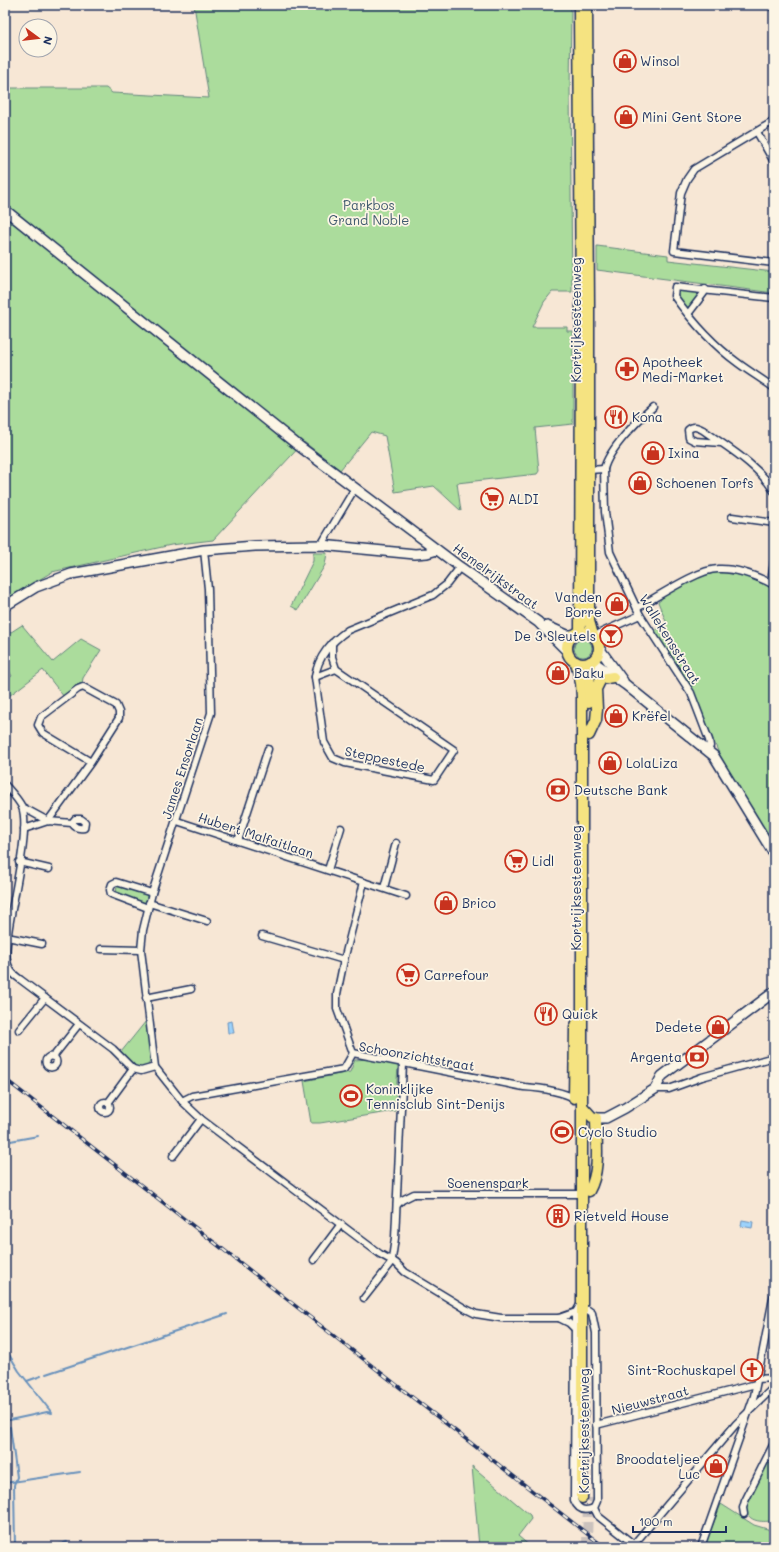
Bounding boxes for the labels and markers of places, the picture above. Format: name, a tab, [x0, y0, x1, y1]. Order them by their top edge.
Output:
shop icon: Winsol	[612, 48, 638, 74]
place label: Winsol	[640, 52, 680, 69]
shop icon: Mini Gent Store	[613, 104, 639, 130]
place label: Mini Gent Store	[642, 108, 742, 125]
place label: Apotheek Medi-Market	[642, 353, 724, 385]
pharmacy icon: Apotheek Medi-Market	[614, 356, 640, 382]
restaurant icon: Kona	[603, 404, 629, 430]
place label: Kona	[632, 408, 663, 425]
shop icon: Ixina	[640, 440, 666, 466]
place label: Ixina	[668, 444, 700, 461]
shop icon: Schoenen Torfs	[627, 470, 653, 496]
place label: Schoenen Torfs	[656, 474, 754, 491]
supermarket icon: ALDI	[479, 486, 505, 512]
place label: ALDI	[508, 490, 539, 507]
place label: Vanden Borre	[555, 588, 602, 620]
shop icon: Vanden Borre	[604, 591, 630, 617]
bar icon: De 3 Sleutels	[598, 623, 624, 649]
place label: De 3 Sleutels	[514, 627, 596, 644]
shop icon: Baku	[545, 660, 571, 686]
place label: Baku	[574, 664, 604, 681]
shop icon: Krëfel	[603, 703, 629, 729]
place label: Krëfel	[632, 707, 671, 724]
shop icon: LolaLiza	[597, 750, 623, 776]
place label: LolaLiza	[626, 754, 678, 771]
bank icon: Deutsche Bank	[545, 777, 571, 803]
place label: Deutsche Bank	[574, 781, 668, 798]
supermarket icon: Lidl	[503, 848, 529, 874]
place label: Lidl	[532, 852, 554, 869]
shop icon: Brico	[433, 890, 459, 916]
place label: Brico	[462, 894, 496, 911]
supermarket icon: Carrefour	[395, 962, 421, 988]
place label: Carrefour	[424, 966, 489, 983]
restaurant icon: Quick	[533, 1001, 559, 1027]
place label: Quick	[562, 1005, 598, 1022]
shop icon: Dedete	[705, 1014, 731, 1040]
place label: Dedete	[655, 1018, 702, 1035]
bank icon: Argenta	[684, 1044, 710, 1070]
place label: Argenta	[630, 1048, 682, 1065]
place label: Koninklijke Tennisclub Sint-Denijs	[366, 1080, 505, 1112]
sports icon: Koninklijke Tennisclub Sint-Denijs	[338, 1083, 364, 1109]
sports icon: Cyclo Studio	[549, 1119, 575, 1145]
place label: Cyclo Studio	[578, 1123, 657, 1140]
building icon: Rietveld House	[545, 1203, 571, 1229]
place label: Rietveld House	[574, 1207, 669, 1224]
church icon: Sint-Rochuskapel	[739, 1357, 765, 1383]
place label: Sint-Rochuskapel	[628, 1361, 736, 1378]
place label: Broodateljee Luc	[616, 1450, 700, 1482]
shop icon: Broodateljee Luc	[703, 1453, 729, 1479]

